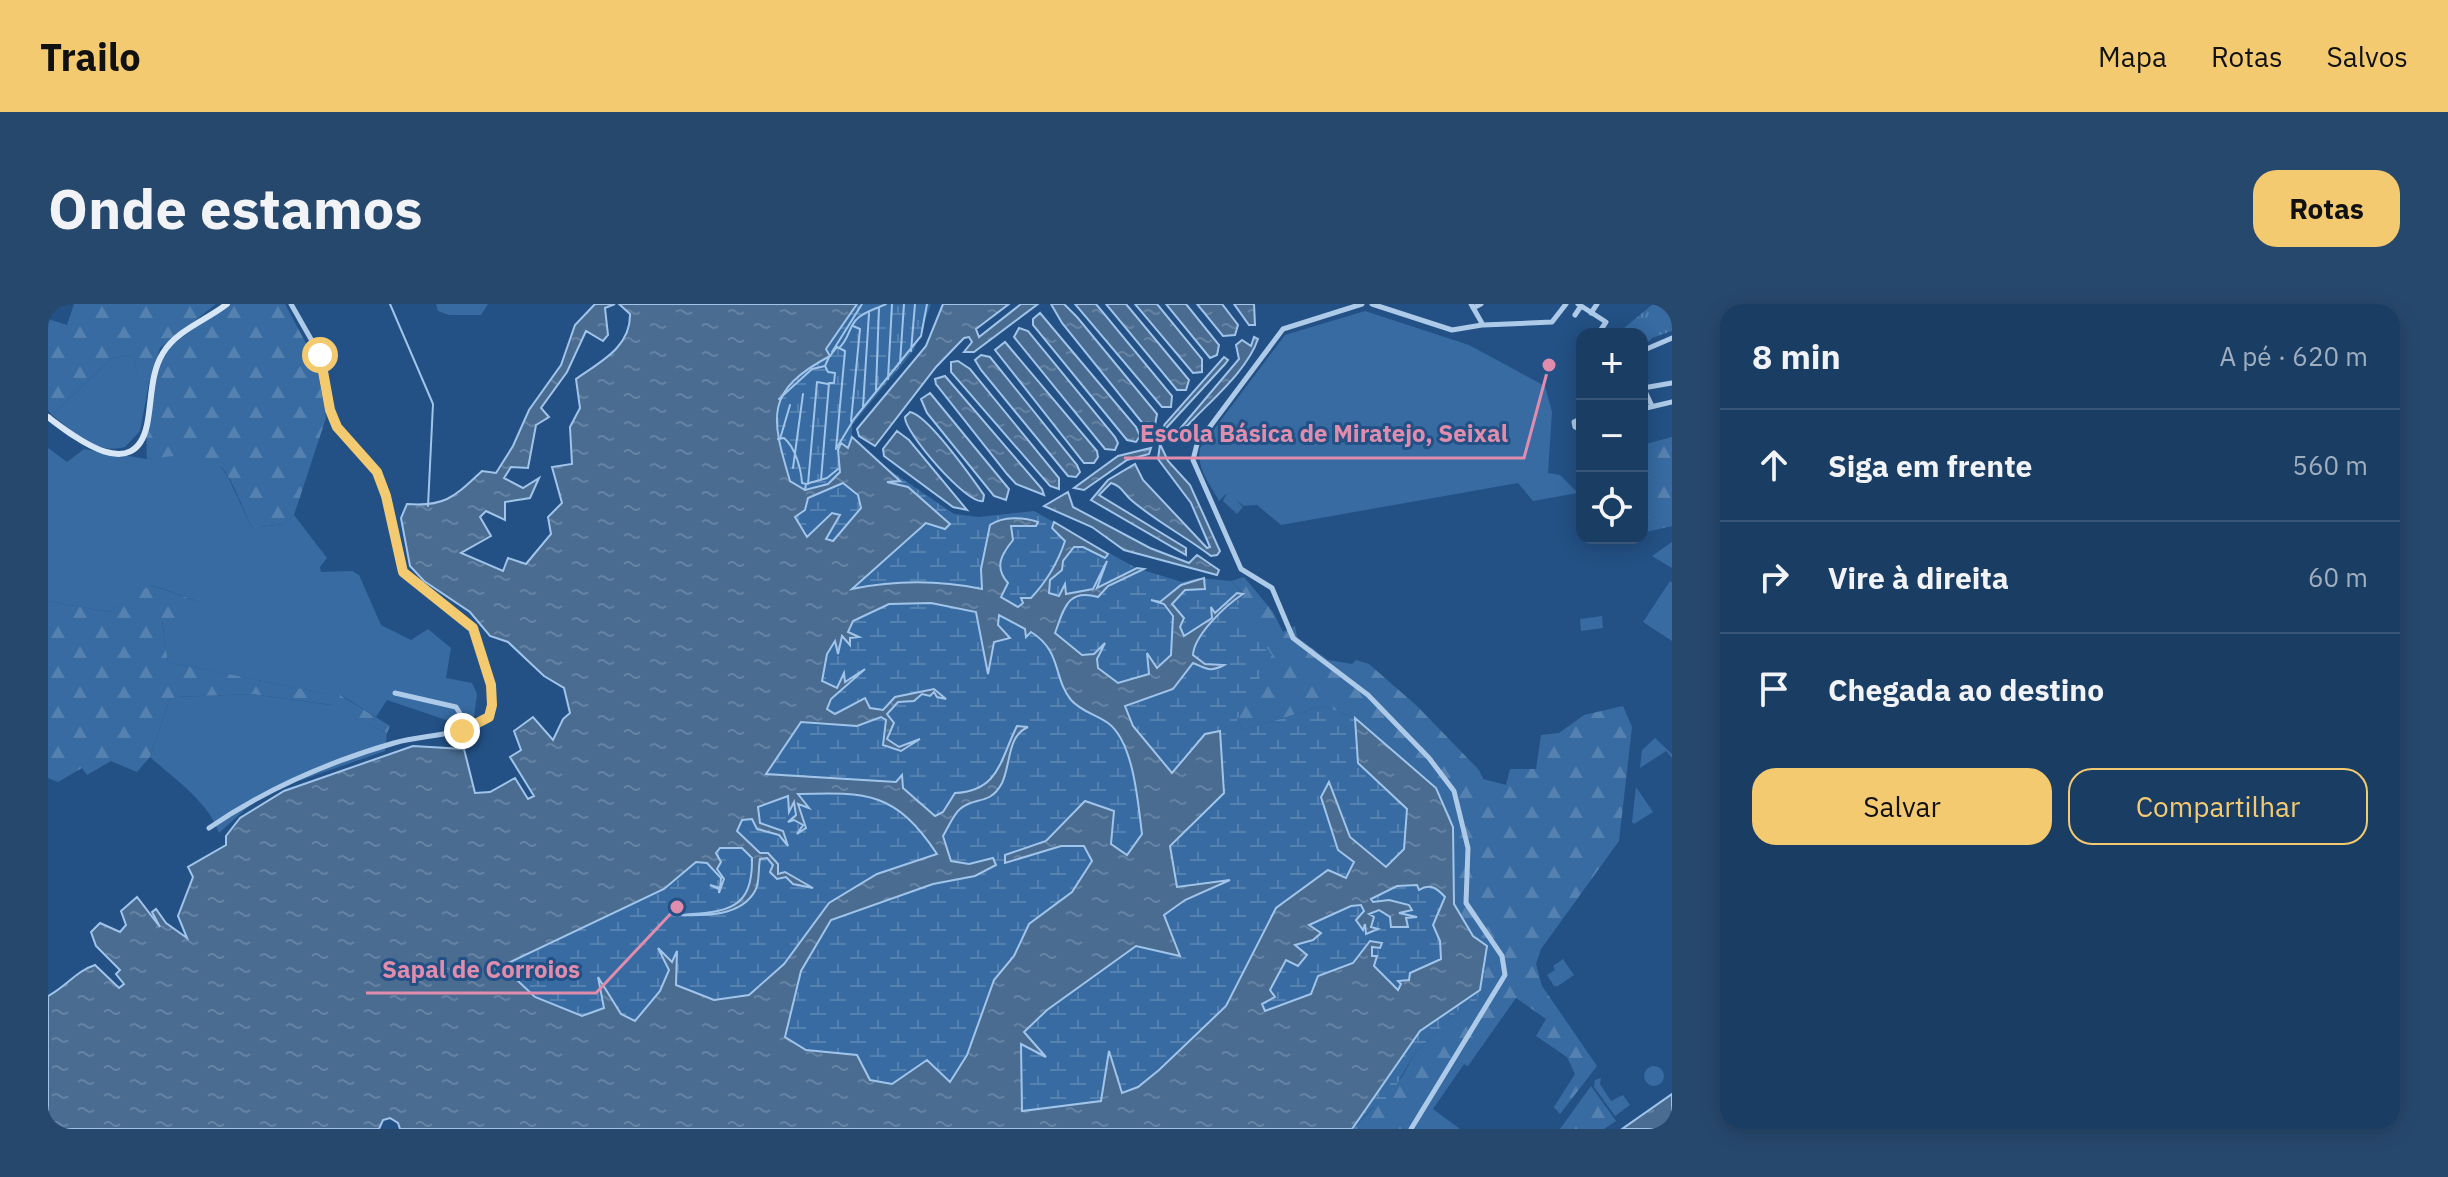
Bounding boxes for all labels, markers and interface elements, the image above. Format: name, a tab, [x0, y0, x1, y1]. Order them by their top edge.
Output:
text: Trailo	[40, 32, 141, 81]
text: Mapa	[2098, 38, 2167, 75]
text: Rotas	[2211, 38, 2283, 75]
text: Salvos	[2327, 38, 2408, 75]
button: Rotas	[2253, 170, 2400, 247]
text: Onde estamos	[48, 172, 423, 244]
map controls	[1576, 328, 1648, 544]
button: +	[1576, 328, 1648, 400]
text: 8 min	[1752, 334, 1841, 378]
route start	[302, 337, 338, 373]
text: A pé · 620 m	[2219, 339, 2368, 373]
button: −	[1576, 400, 1648, 472]
callout: Escola Básica de Miratejo, Seixal	[1124, 410, 1524, 458]
text: Escola Básica de Miratejo, Seixal	[1140, 417, 1508, 449]
icon: ahead	[1752, 443, 1796, 487]
text: Siga em frente	[1828, 446, 2032, 485]
text: 560 m	[2292, 448, 2368, 482]
button: locate	[1576, 472, 1648, 544]
icon: right	[1752, 555, 1796, 599]
text: Vire à direita	[1828, 558, 2009, 597]
text: 60 m	[2308, 560, 2368, 594]
icon: arrive	[1752, 667, 1796, 711]
text: Chegada ao destino	[1828, 670, 2104, 709]
route end	[444, 713, 480, 749]
button: Salvar	[1752, 768, 2052, 845]
button: Compartilhar	[2068, 768, 2368, 845]
callout: Sapal de Corroios	[366, 945, 596, 993]
text: Sapal de Corroios	[382, 953, 580, 985]

